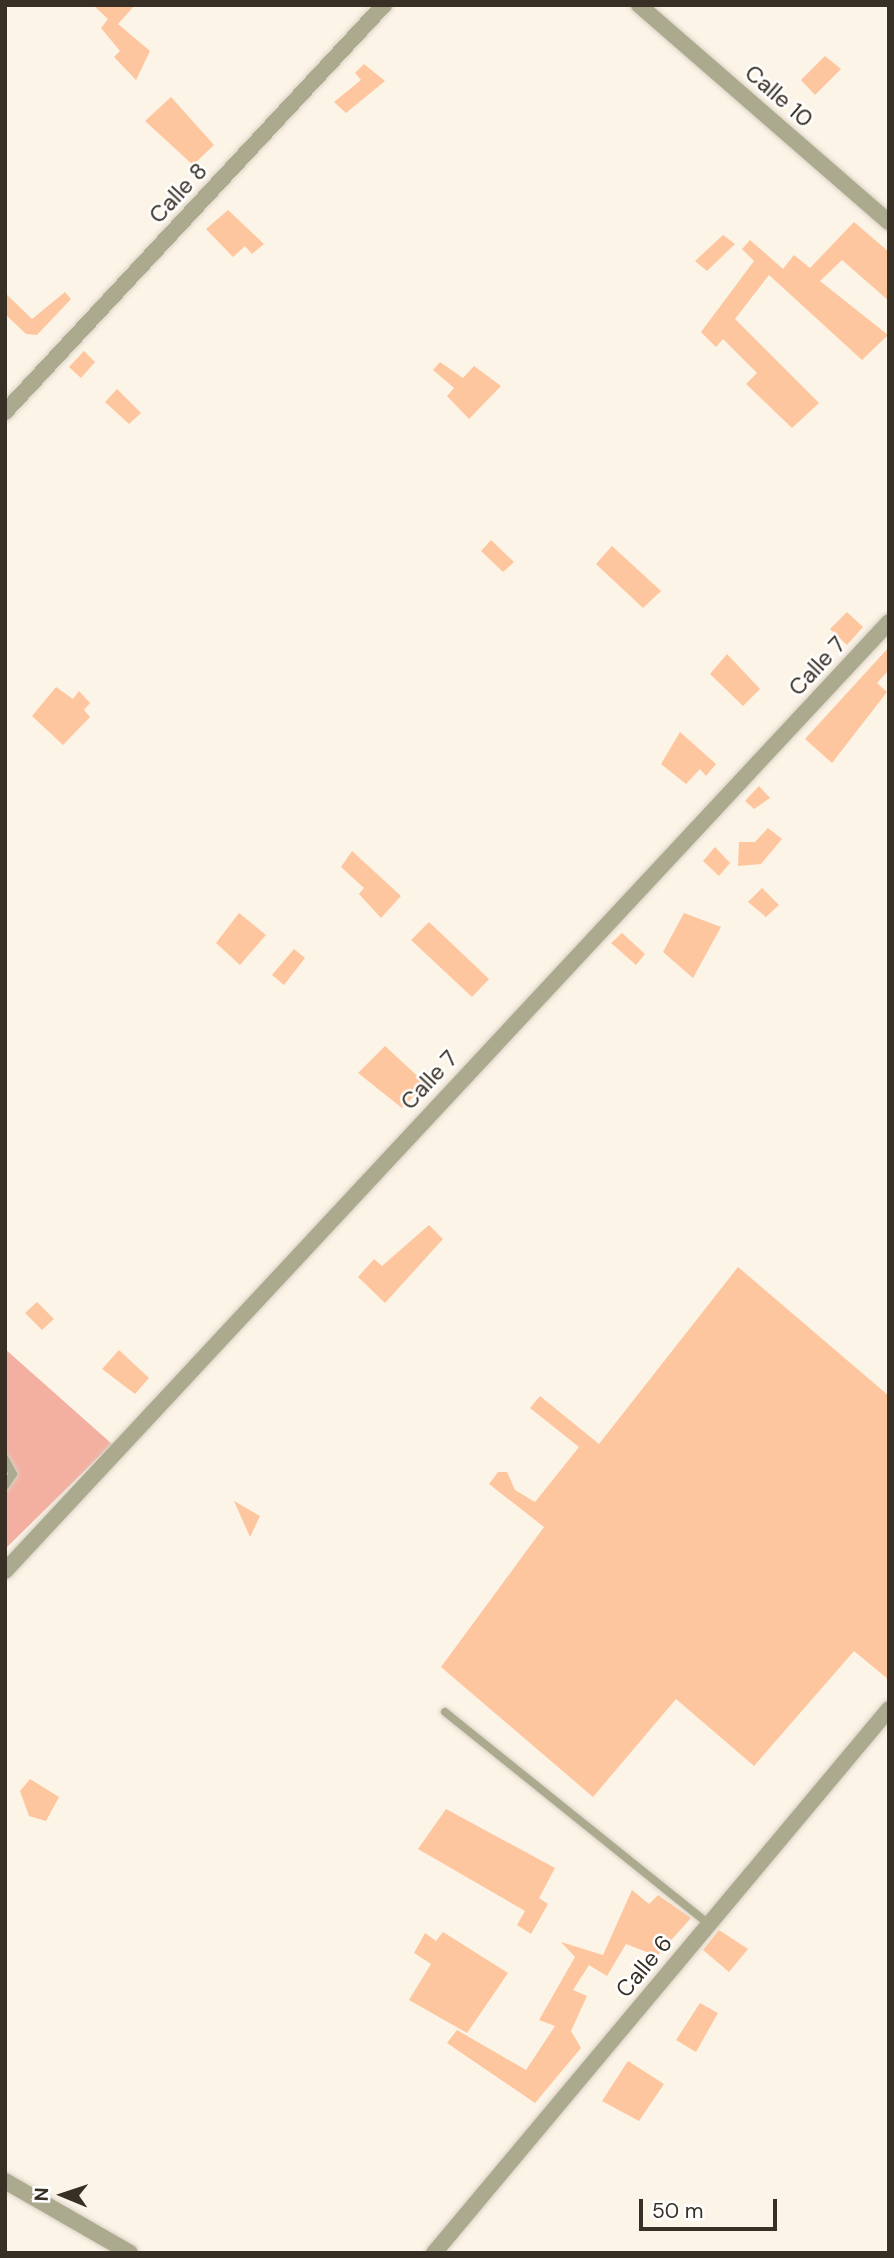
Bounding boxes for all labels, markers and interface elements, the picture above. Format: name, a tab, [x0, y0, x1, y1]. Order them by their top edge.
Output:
street label: Calle 10	[739, 59, 819, 133]
street label: Calle 8	[143, 157, 213, 229]
street label: Calle 7	[783, 631, 851, 701]
street label: Calle 7	[395, 1045, 463, 1115]
street label: Calle 6	[610, 1929, 678, 2003]
north arrow	[28, 2160, 98, 2230]
scale bar	[642, 2184, 780, 2228]
text: N	[29, 2187, 54, 2202]
text: 50 m	[652, 2197, 703, 2225]

